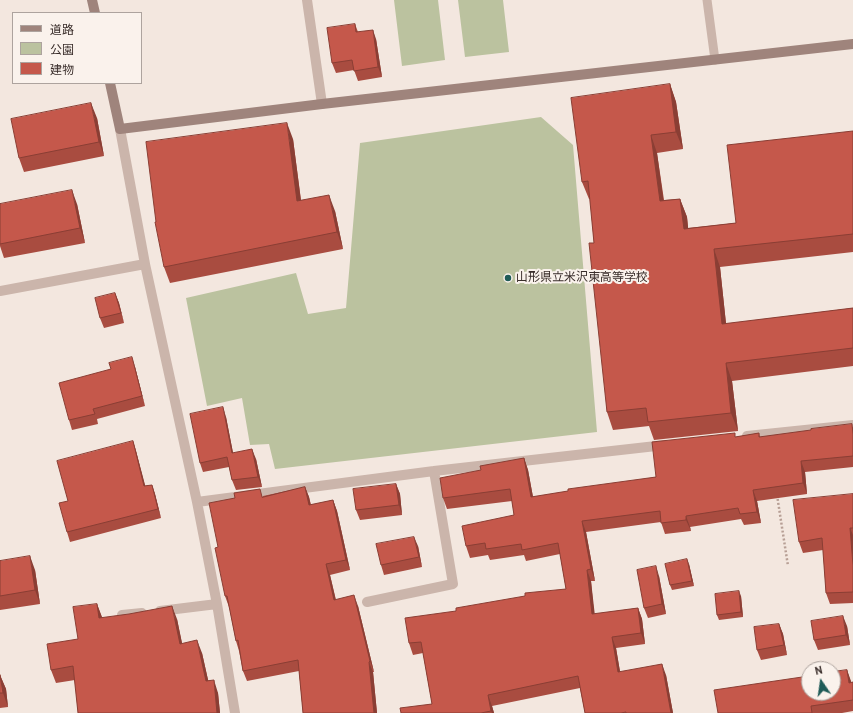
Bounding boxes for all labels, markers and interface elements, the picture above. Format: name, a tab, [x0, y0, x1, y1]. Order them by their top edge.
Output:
legend	[12, 12, 142, 84]
text: 道路	[50, 22, 74, 37]
text: 公園	[50, 42, 74, 57]
text: 建物	[50, 62, 74, 77]
place label: 山形県立米沢東高等学校	[516, 271, 648, 285]
marker: 山形県立米沢東高等学校	[503, 273, 513, 283]
north arrow	[801, 661, 841, 701]
text: N	[813, 663, 824, 678]

